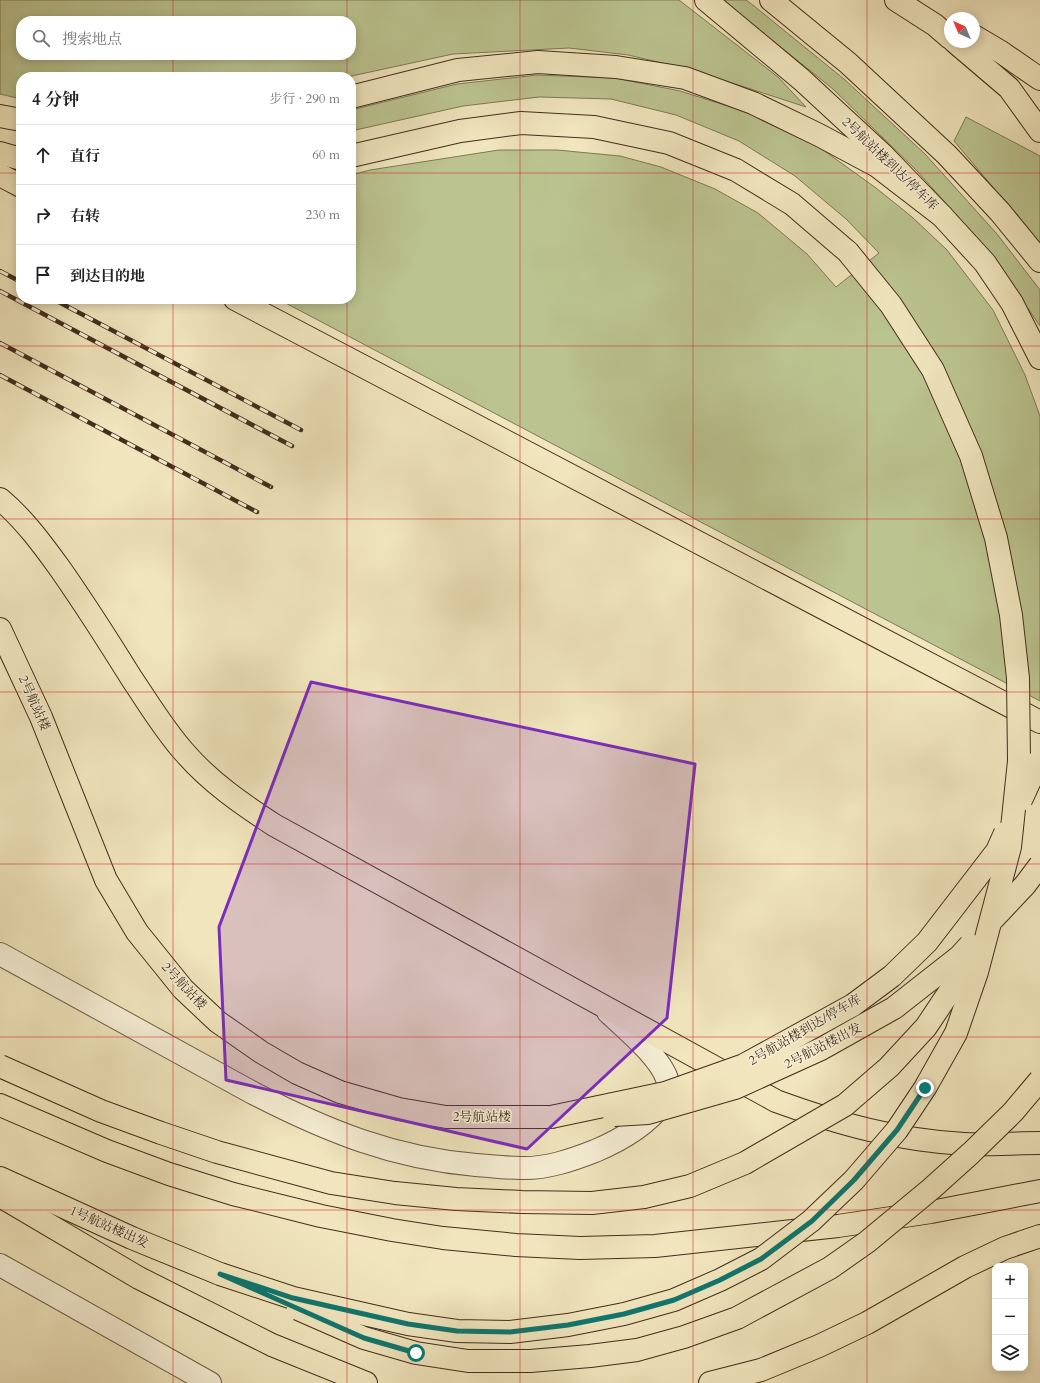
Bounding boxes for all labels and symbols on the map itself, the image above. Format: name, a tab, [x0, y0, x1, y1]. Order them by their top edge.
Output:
north arrow	[944, 12, 980, 48]
street label: 2号航站楼到达/停车库	[838, 113, 942, 215]
street label: 2号航站楼	[14, 673, 54, 733]
street label: 2号航站楼	[157, 958, 211, 1014]
street label: 2号航站楼到达/停车库	[745, 990, 865, 1070]
street label: 2号航站楼出发	[781, 1019, 865, 1073]
route end	[916, 1079, 934, 1097]
street label: 2号航站楼	[453, 1108, 511, 1126]
street label: 1号航站楼出发	[67, 1202, 151, 1252]
route start	[407, 1344, 425, 1362]

